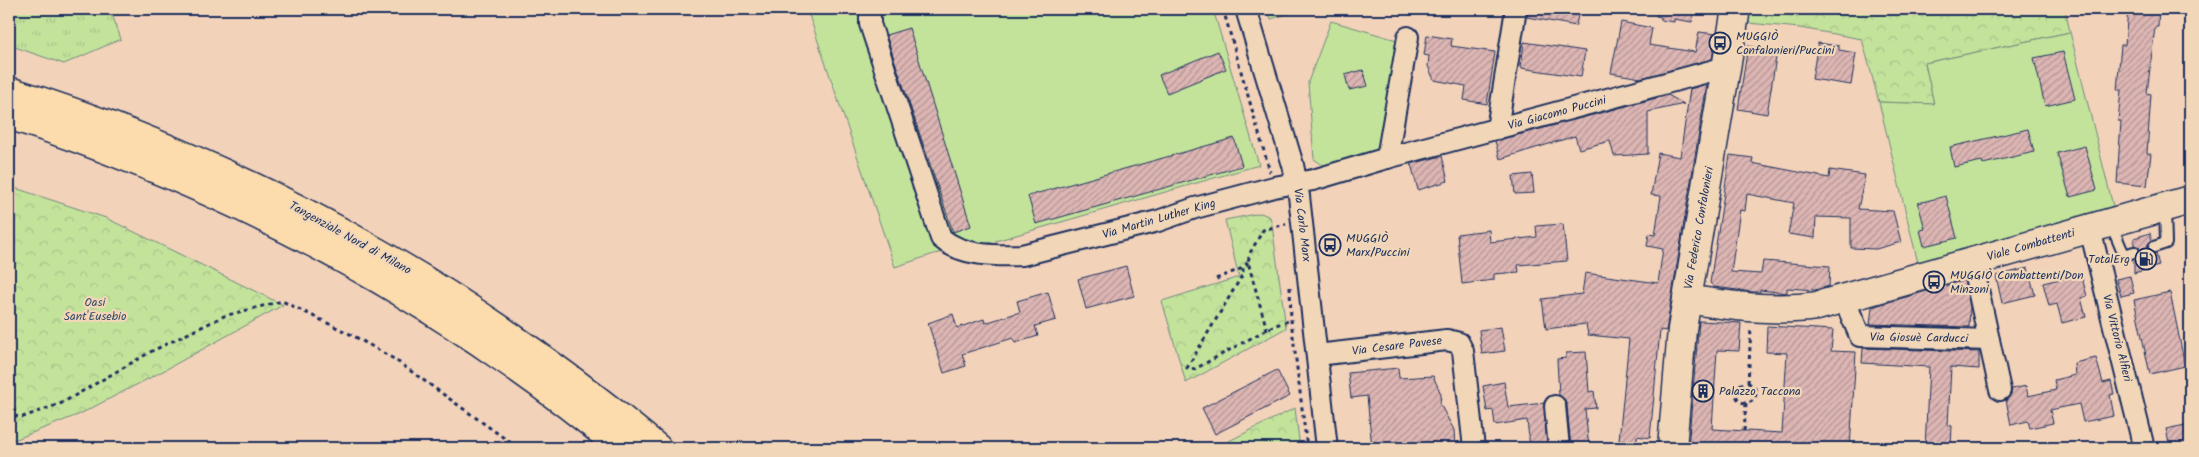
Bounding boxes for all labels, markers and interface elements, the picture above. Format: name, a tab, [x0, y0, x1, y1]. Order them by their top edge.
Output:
place label: MUGGIÒ Confalonieri/Puccini	[1736, 27, 1835, 60]
bus stop icon: MUGGIÒ Confalonieri/Puccini	[1708, 31, 1732, 55]
street label: Via Giacomo Puccini	[1506, 90, 1609, 135]
street label: Via Federico Confalonieri	[1679, 164, 1719, 291]
street label: Via Carlo Marx	[1288, 187, 1316, 264]
street label: Via Martin Luther King	[1100, 194, 1218, 244]
street label: Tangenziale Nord di Milano	[285, 196, 415, 280]
street label: Viale Combattenti	[1985, 223, 2078, 267]
place label: MUGGIÒ Marx/Puccini	[1346, 229, 1411, 262]
bus stop icon: MUGGIÒ Marx/Puccini	[1318, 233, 1342, 257]
fuel station icon: TotalErg	[2134, 247, 2158, 271]
place label: TotalErg	[2088, 250, 2130, 269]
place label: MUGGIÒ Combattenti/Don Minzoni	[1950, 266, 2084, 299]
bus stop icon: MUGGIÒ Combattenti/Don Minzoni	[1922, 270, 1946, 294]
street label: Via Vittorio Alfieri	[2097, 292, 2137, 385]
park label: Oasi Sant'Eusebio	[64, 293, 126, 326]
street label: Via Giosuè Carducci	[1870, 328, 1969, 348]
street label: Via Cesare Pavese	[1351, 331, 1444, 361]
building icon: Palazzo Taccona	[1691, 379, 1715, 403]
place label: Palazzo Taccona	[1719, 382, 1801, 401]

